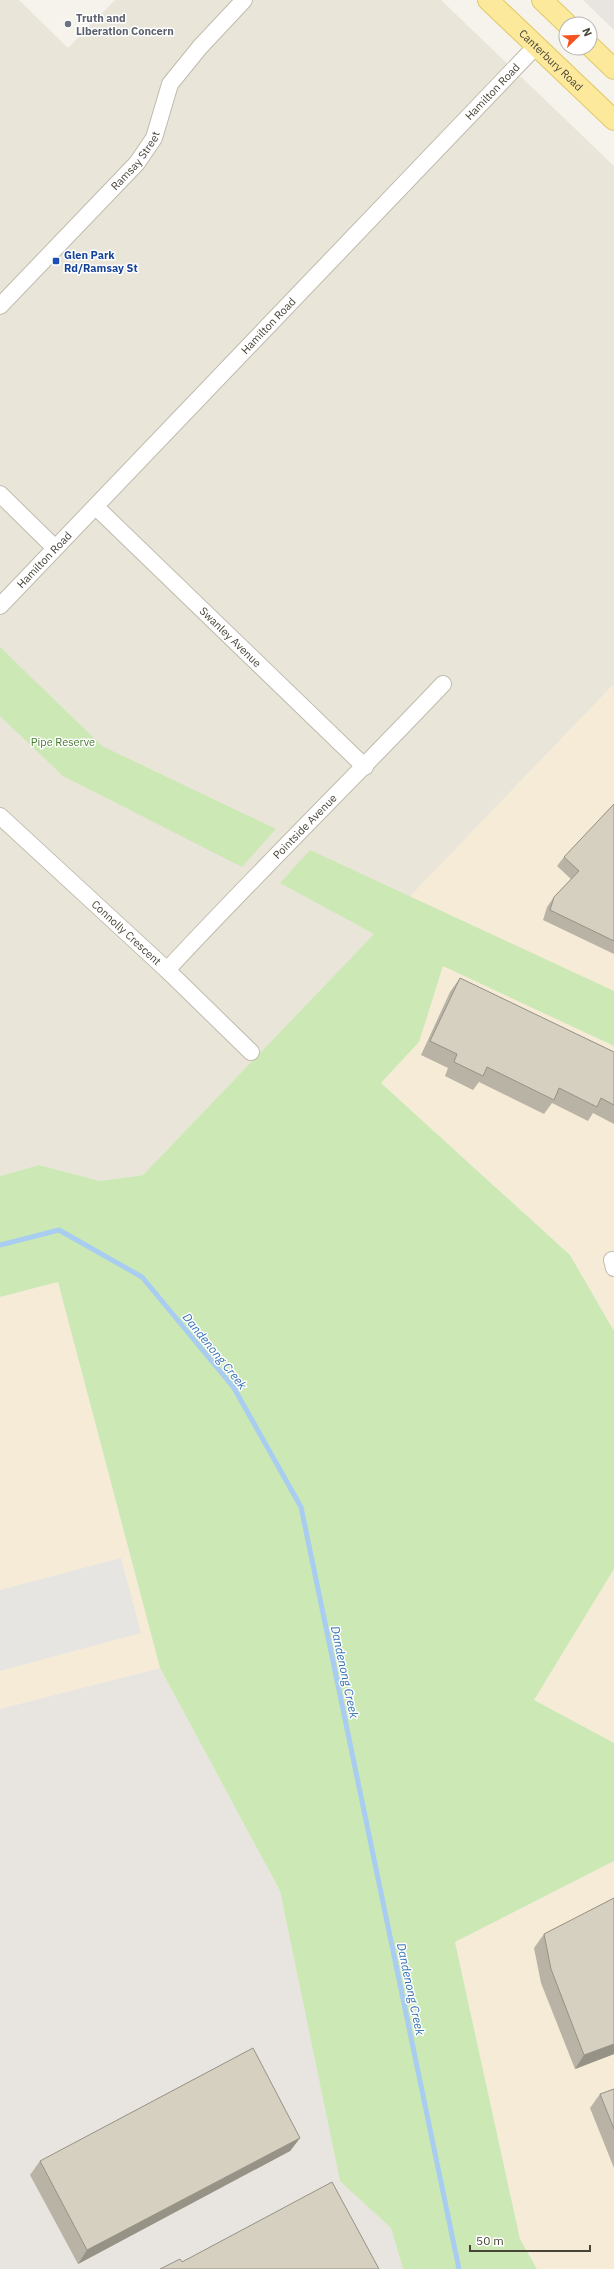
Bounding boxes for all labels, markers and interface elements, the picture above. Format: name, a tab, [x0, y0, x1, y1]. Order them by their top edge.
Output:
place label: Truth and Liberation Concern	[76, 11, 174, 38]
north arrow	[558, 16, 598, 56]
marker: Truth and Liberation Concern	[63, 19, 73, 29]
street label: Canterbury Road	[516, 26, 586, 94]
text: N	[579, 26, 595, 39]
street label: Hamilton Road	[462, 60, 523, 123]
street label: Ramsay Street	[108, 129, 163, 193]
place label: Glen Park Rd/Ramsay St	[64, 248, 138, 275]
marker: Glen Park Rd/Ramsay St	[51, 256, 61, 266]
street label: Hamilton Road	[238, 294, 299, 357]
street label: Hamilton Road	[14, 529, 75, 591]
street label: Swanley Avenue	[197, 604, 264, 670]
park label: Pipe Reserve	[31, 735, 95, 749]
street label: Pointside Avenue	[270, 791, 340, 862]
street label: Connolly Crescent	[89, 897, 164, 968]
water label: Dandenong Creek	[180, 1310, 251, 1393]
water label: Dandenong Creek	[328, 1625, 362, 1720]
water label: Dandenong Creek	[394, 1942, 428, 2037]
scale bar	[470, 2227, 590, 2253]
text: 50 m	[476, 2233, 504, 2248]

